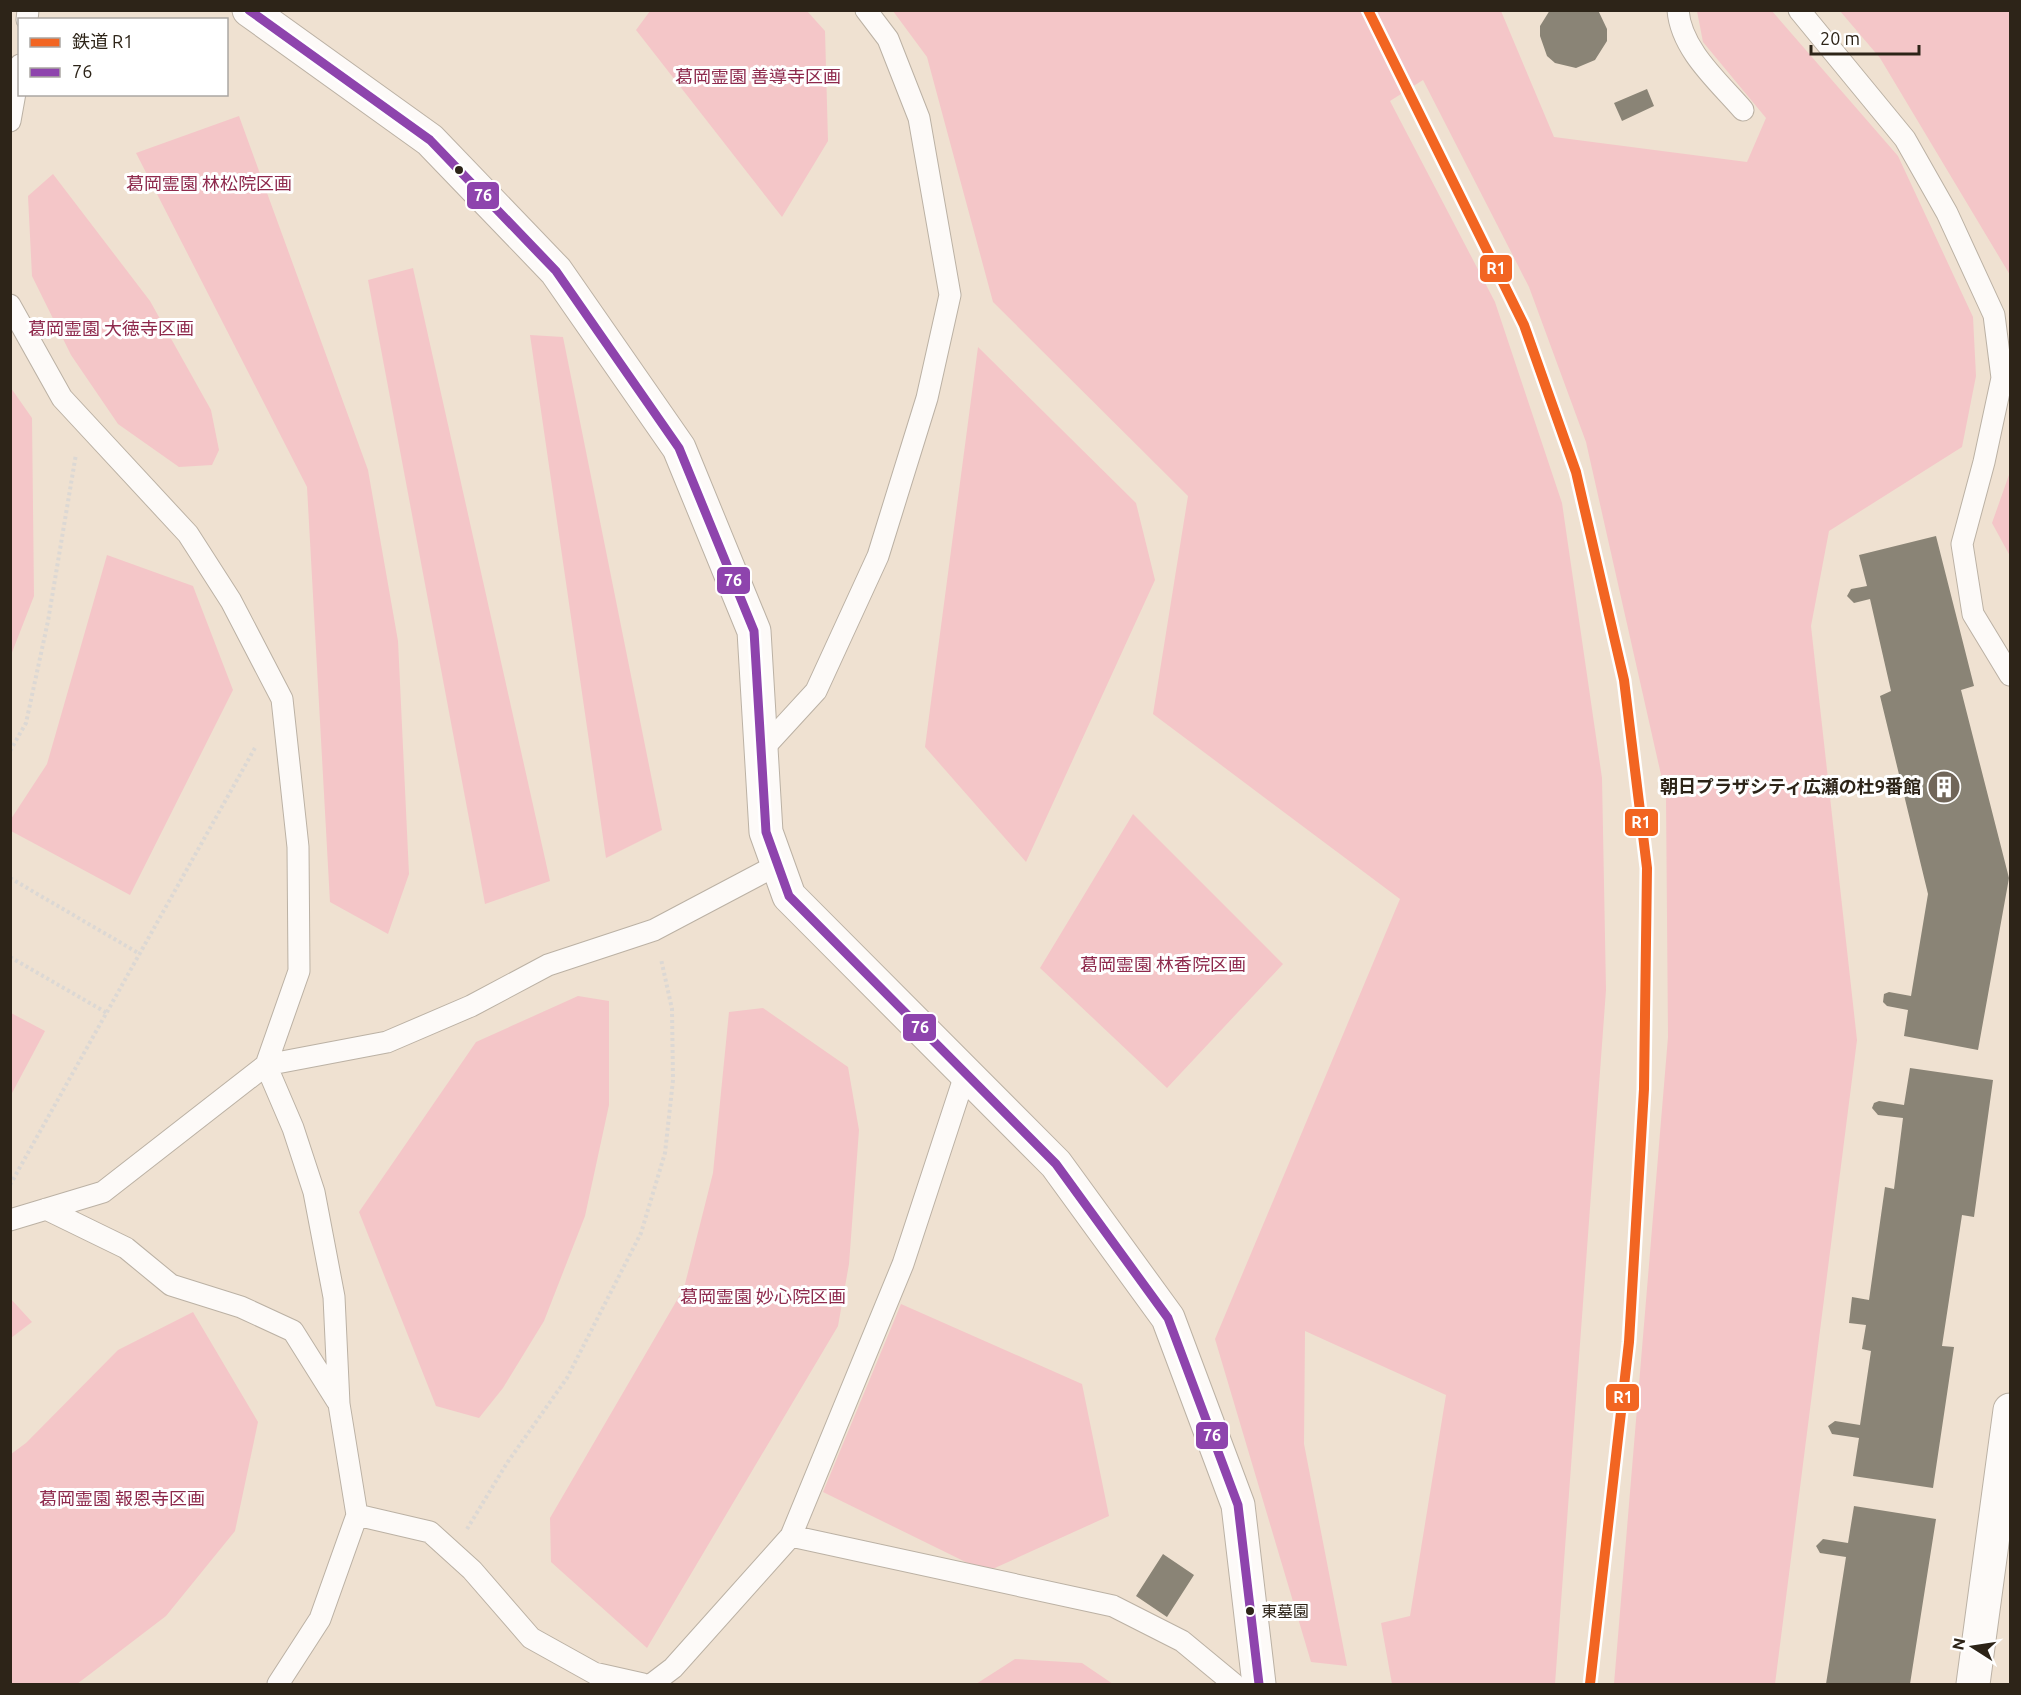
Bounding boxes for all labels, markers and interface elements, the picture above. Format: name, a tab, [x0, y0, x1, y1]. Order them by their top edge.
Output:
legend	[18, 18, 228, 96]
scale bar	[1811, 18, 1919, 56]
text: 20 m	[1820, 28, 1860, 48]
text: 鉄道 R1	[72, 31, 134, 51]
text: 76	[72, 61, 92, 81]
park label: 葛岡霊園 善導寺区画	[675, 66, 841, 86]
unlabelled marker	[453, 164, 465, 176]
park label: 葛岡霊園 林松院区画	[126, 173, 292, 193]
line badge: 76	[466, 181, 500, 210]
text: 76	[474, 186, 492, 204]
line badge: R1	[1479, 254, 1513, 283]
text: R1	[1486, 259, 1506, 277]
park label: 葛岡霊園 大徳寺区画	[28, 318, 194, 338]
line badge: 76	[716, 566, 751, 595]
text: 76	[724, 571, 742, 589]
building icon: 朝日プラザシティ広瀬の杜9番館	[1926, 769, 1962, 805]
place label: 朝日プラザシティ広瀬の杜9番館	[1660, 776, 1921, 796]
line badge: R1	[1624, 808, 1659, 837]
text: R1	[1631, 813, 1651, 831]
park label: 葛岡霊園 林香院区画	[1080, 954, 1246, 974]
line badge: 76	[902, 1013, 937, 1042]
text: 76	[911, 1018, 929, 1036]
park label: 葛岡霊園 妙心院区画	[680, 1286, 846, 1306]
line badge: R1	[1605, 1383, 1640, 1412]
text: R1	[1613, 1388, 1633, 1406]
line badge: 76	[1195, 1421, 1229, 1450]
text: 76	[1203, 1426, 1221, 1444]
park label: 葛岡霊園 報恩寺区画	[39, 1488, 205, 1508]
place label: 東墓園	[1261, 1602, 1309, 1620]
marker: 東墓園	[1244, 1605, 1256, 1617]
north arrow	[1943, 1617, 2003, 1677]
text: N	[1948, 1636, 1968, 1652]

